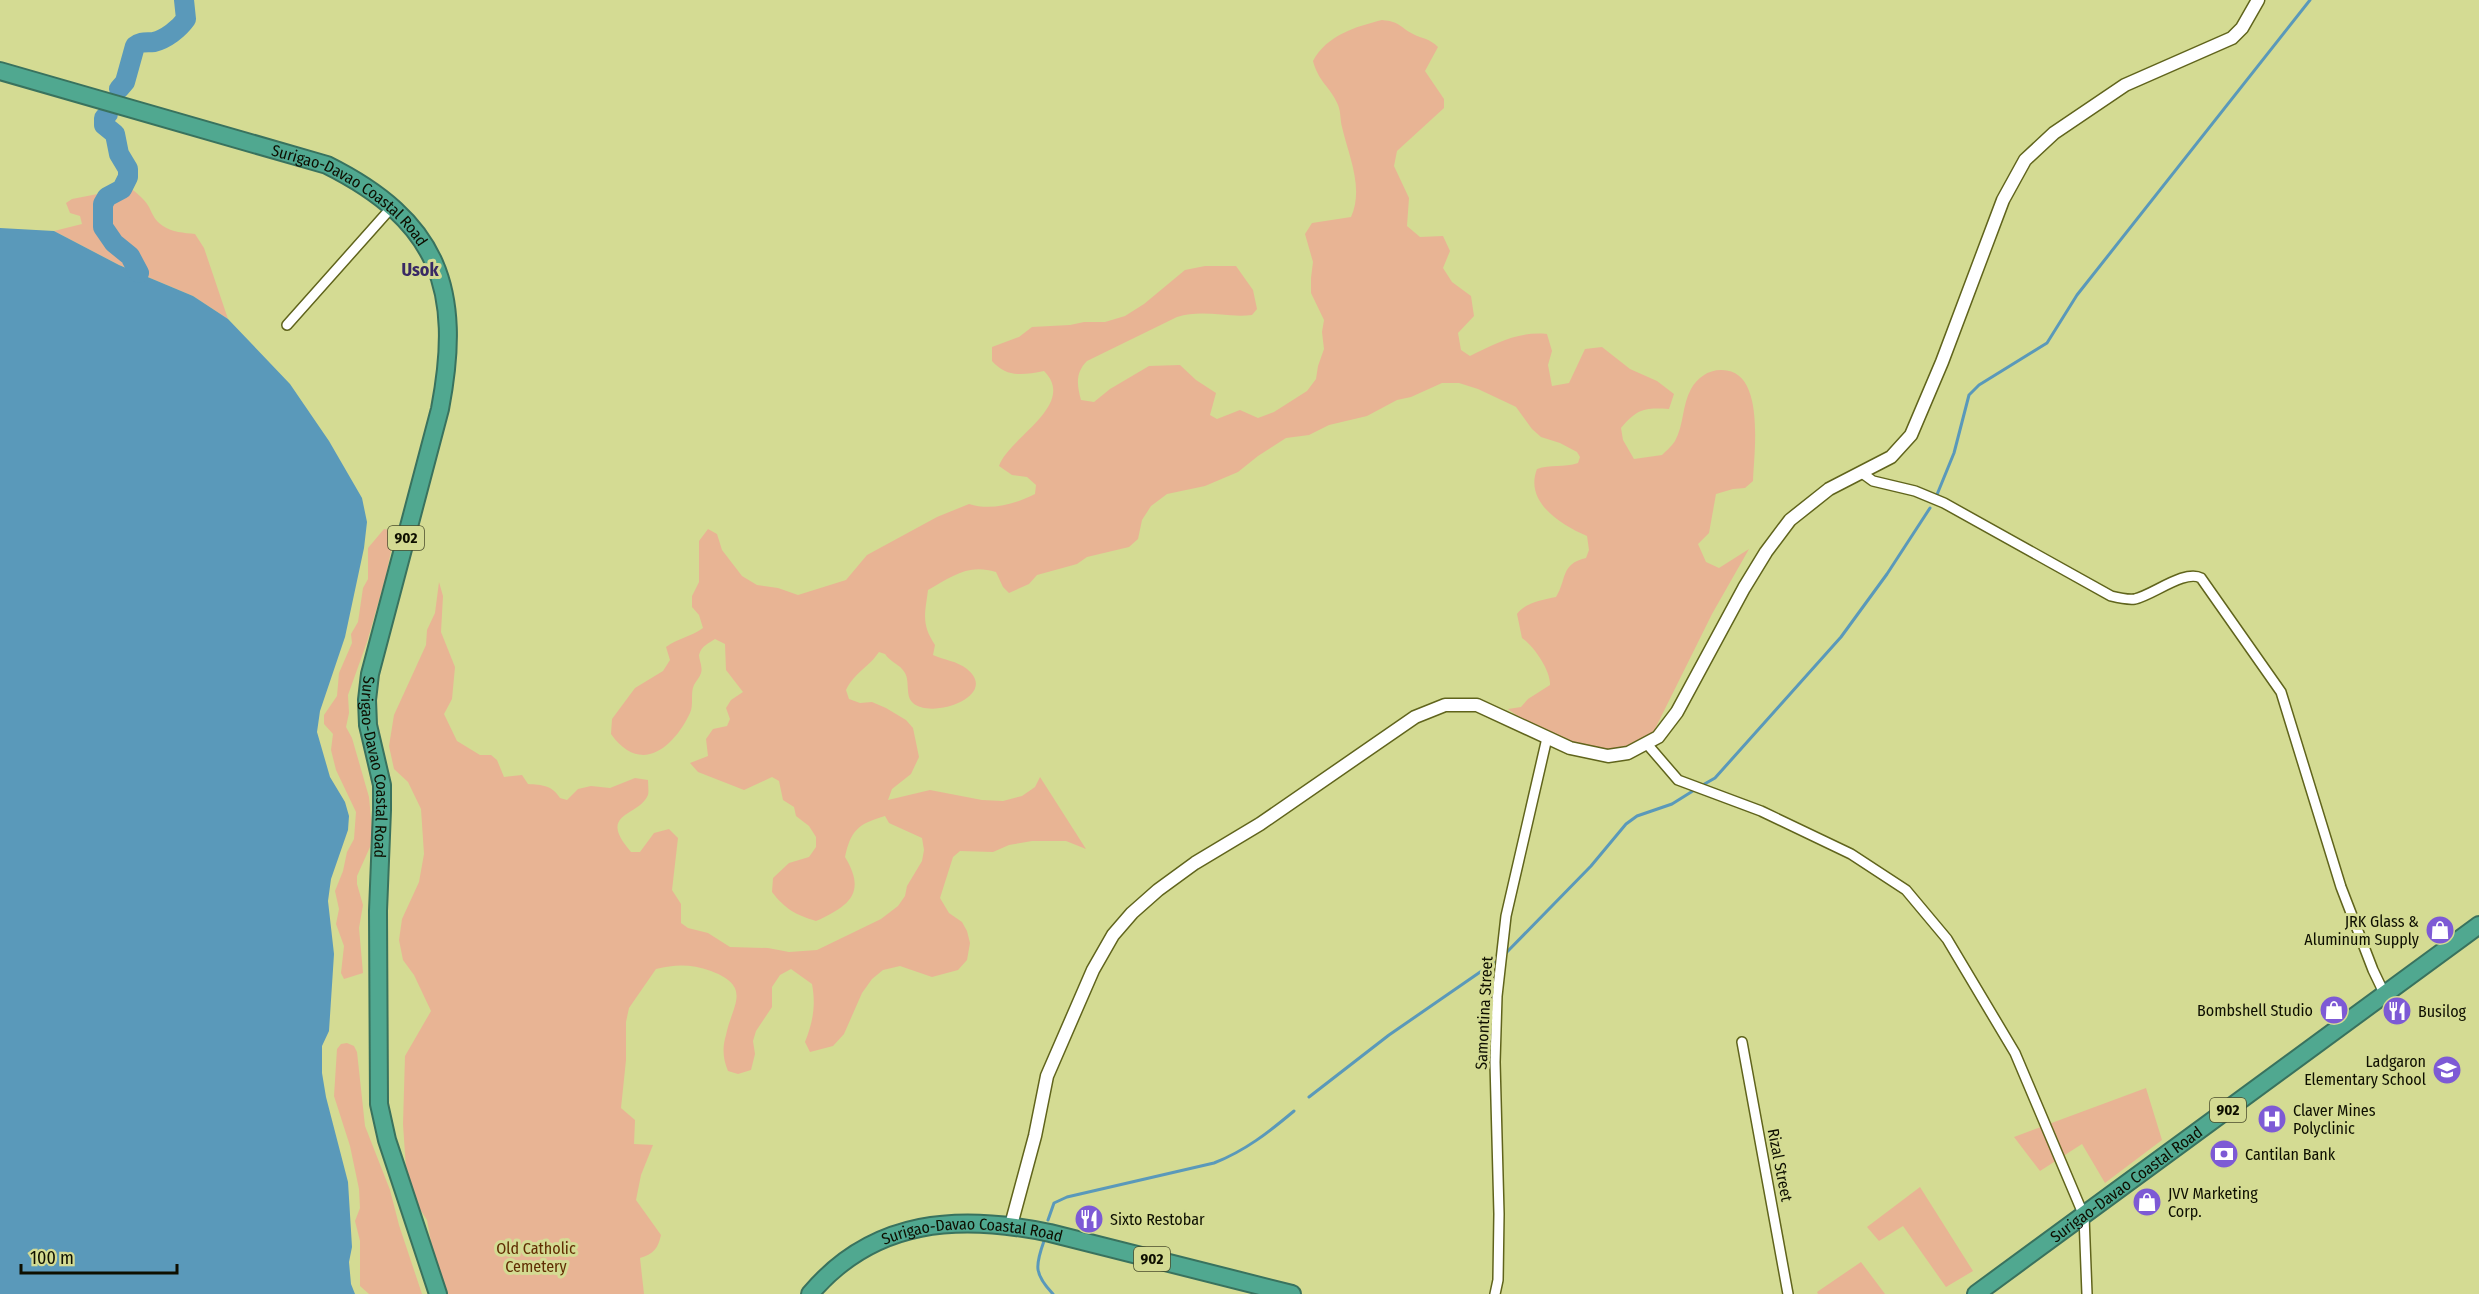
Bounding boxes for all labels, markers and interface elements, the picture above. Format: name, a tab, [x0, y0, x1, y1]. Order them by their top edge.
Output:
street label: Surigao-Davao Coastal Road	[270, 140, 432, 249]
district label: Usok	[401, 259, 439, 281]
road number: 902	[388, 526, 424, 550]
street label: Surigao-Davao Coastal Road	[357, 675, 392, 859]
place label: JRK Glass & Aluminum Supply	[2304, 912, 2420, 949]
shop icon: JRK Glass & Aluminum Supply	[2424, 914, 2456, 946]
street label: Samontina Street	[1472, 955, 1496, 1070]
shop icon: Bombshell Studio	[2318, 994, 2350, 1026]
restaurant icon: Busilog	[2381, 995, 2413, 1027]
place label: Bombshell Studio	[2197, 1001, 2313, 1020]
place label: Busilog	[2418, 1002, 2467, 1021]
place label: Ladgaron Elementary School	[2304, 1052, 2426, 1089]
school or university icon: Ladgaron Elementary School	[2431, 1054, 2463, 1086]
road number: 902	[2210, 1098, 2246, 1122]
place label: Claver Mines Polyclinic	[2293, 1101, 2376, 1138]
hospital icon: Claver Mines Polyclinic	[2256, 1103, 2288, 1135]
street label: Surigao-Davao Coastal Road	[2046, 1122, 2206, 1246]
street label: Rizal Street	[1764, 1127, 1797, 1204]
bank icon: Cantilan Bank	[2208, 1138, 2240, 1170]
place label: Cantilan Bank	[2245, 1145, 2336, 1164]
place label: JVV Marketing Corp.	[2168, 1184, 2258, 1221]
shop icon: JVV Marketing Corp.	[2131, 1186, 2163, 1218]
restaurant icon: Sixto Restobar	[1073, 1203, 1105, 1235]
place label: Sixto Restobar	[1110, 1210, 1205, 1229]
street label: Surigao-Davao Coastal Road	[879, 1214, 1065, 1248]
scale bar	[21, 1237, 177, 1275]
park label: Old Catholic Cemetery	[496, 1239, 576, 1276]
text: 100 m	[30, 1247, 74, 1269]
road number: 902	[1134, 1247, 1170, 1271]

